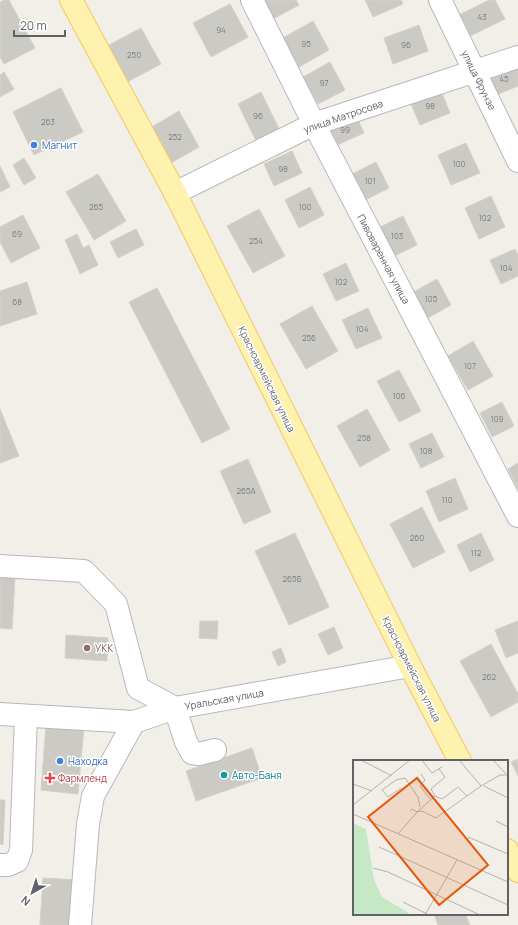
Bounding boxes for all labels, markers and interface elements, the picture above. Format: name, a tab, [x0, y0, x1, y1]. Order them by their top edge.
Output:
house number: 43	[477, 11, 487, 22]
scale bar	[14, 12, 65, 38]
text: 20 m	[20, 17, 47, 34]
house number: 94	[216, 24, 226, 35]
house number: 95	[301, 38, 311, 49]
house number: 96	[401, 39, 411, 50]
street label: улица Фрунзе	[458, 48, 500, 112]
house number: 250	[127, 49, 141, 60]
house number: 45	[499, 73, 509, 84]
house number: 97	[320, 77, 328, 88]
street label: улица Матросова	[301, 96, 385, 136]
house number: 98	[425, 100, 435, 111]
house number: 96	[253, 110, 263, 121]
house number: 263	[41, 116, 55, 127]
house number: 99	[340, 124, 350, 135]
house number: 252	[168, 131, 182, 142]
place label: Магнит	[42, 138, 77, 152]
marker: Магнит	[29, 140, 39, 150]
house number: 100	[453, 158, 466, 169]
house number: 98	[278, 163, 288, 174]
house number: 101	[364, 175, 376, 186]
house number: 265	[89, 201, 103, 212]
house number: 100	[299, 201, 312, 212]
street label: Пивоваренная улица	[354, 212, 414, 306]
house number: 102	[479, 212, 492, 223]
house number: 69	[12, 228, 22, 239]
house number: 103	[391, 230, 403, 241]
house number: 254	[249, 235, 263, 246]
house number: 104	[500, 262, 513, 273]
house number: 102	[335, 276, 348, 287]
house number: 105	[425, 293, 438, 304]
house number: 68	[12, 296, 22, 307]
house number: 104	[356, 323, 369, 334]
street label: Красноармейская улица	[235, 324, 299, 434]
house number: 256	[302, 332, 316, 343]
house number: 107	[464, 360, 476, 371]
house number: 106	[393, 390, 406, 401]
house number: 109	[491, 413, 504, 424]
house number: 258	[357, 432, 371, 443]
house number: 108	[420, 445, 433, 456]
house number: 265А	[236, 485, 256, 496]
house number: 110	[441, 494, 453, 505]
house number: 260	[410, 532, 424, 543]
house number: 112	[471, 547, 482, 558]
house number: 265Б	[283, 573, 302, 584]
street label: Красноармейская улица	[379, 614, 445, 724]
place label: УКК	[95, 641, 113, 655]
marker: УКК	[82, 643, 92, 653]
house number: 262	[482, 671, 496, 682]
street label: Уральская улица	[183, 685, 265, 713]
place label: Находка	[68, 754, 108, 768]
marker: Находка	[55, 756, 65, 766]
inset map	[353, 760, 508, 915]
place label: Авто-Баня	[232, 768, 282, 782]
marker: Авто-Баня	[219, 770, 229, 780]
place label: Фармленд	[58, 771, 107, 785]
marker: Фармленд	[45, 773, 55, 783]
north arrow	[12, 873, 52, 913]
text: N	[18, 893, 33, 909]

